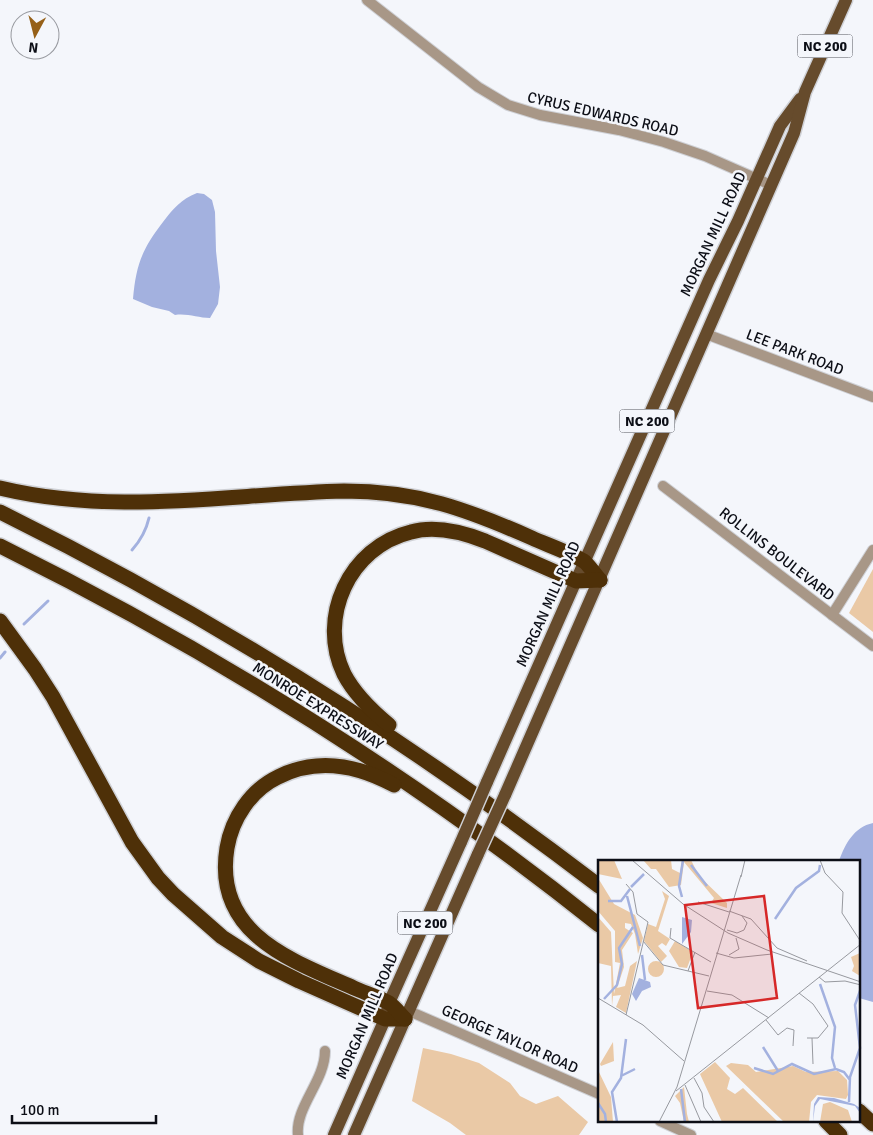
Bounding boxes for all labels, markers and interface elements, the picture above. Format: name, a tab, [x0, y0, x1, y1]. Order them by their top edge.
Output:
north arrow	[10, 10, 60, 60]
road number: NC 200	[798, 34, 852, 58]
text: N	[28, 38, 39, 56]
street label: CYRUS EDWARDS ROAD	[526, 88, 680, 140]
street label: MORGAN MILL ROAD	[676, 169, 750, 299]
street label: LEE PARK ROAD	[744, 325, 846, 379]
road number: NC 200	[620, 410, 674, 432]
street label: ROLLINS BOULEVARD	[716, 503, 838, 605]
street label: MORGAN MILL ROAD	[512, 538, 584, 670]
street label: MONROE EXPRESSWAY	[249, 658, 387, 754]
inset map	[598, 860, 860, 1122]
road number: NC 200	[398, 911, 452, 934]
street label: MORGAN MILL ROAD	[332, 950, 402, 1082]
street label: GEORGE TAYLOR ROAD	[439, 1001, 581, 1077]
scale bar	[12, 1092, 156, 1124]
text: 100 m	[20, 1101, 60, 1119]

